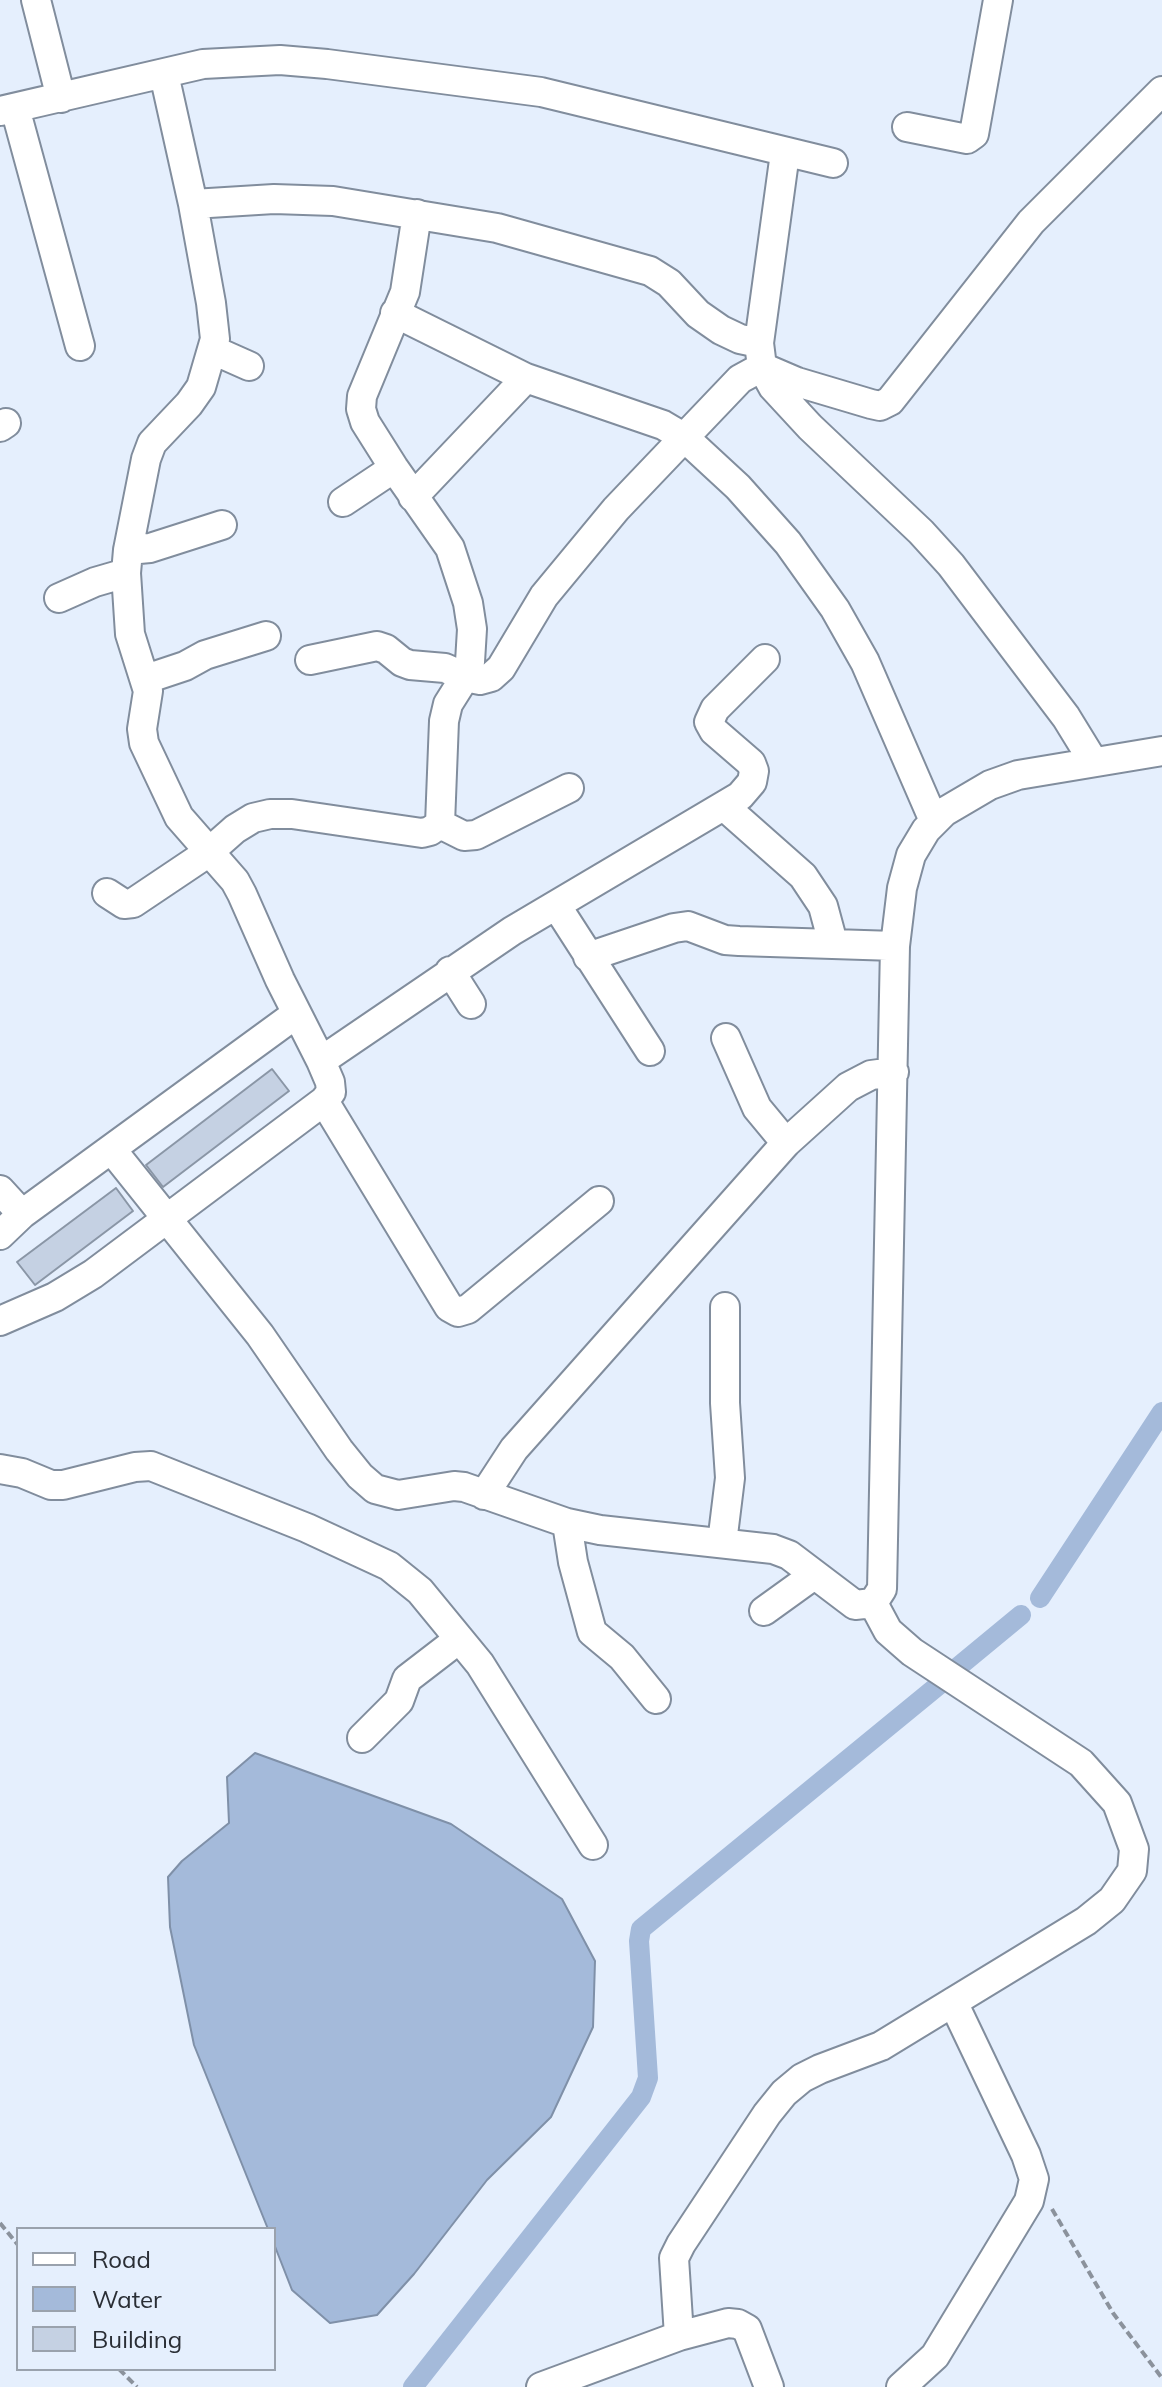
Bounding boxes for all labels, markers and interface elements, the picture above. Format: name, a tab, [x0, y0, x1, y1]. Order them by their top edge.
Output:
legend	[16, 2227, 276, 2371]
text: Road	[92, 2244, 151, 2274]
text: Water	[92, 2284, 162, 2314]
text: Building	[92, 2324, 182, 2354]

